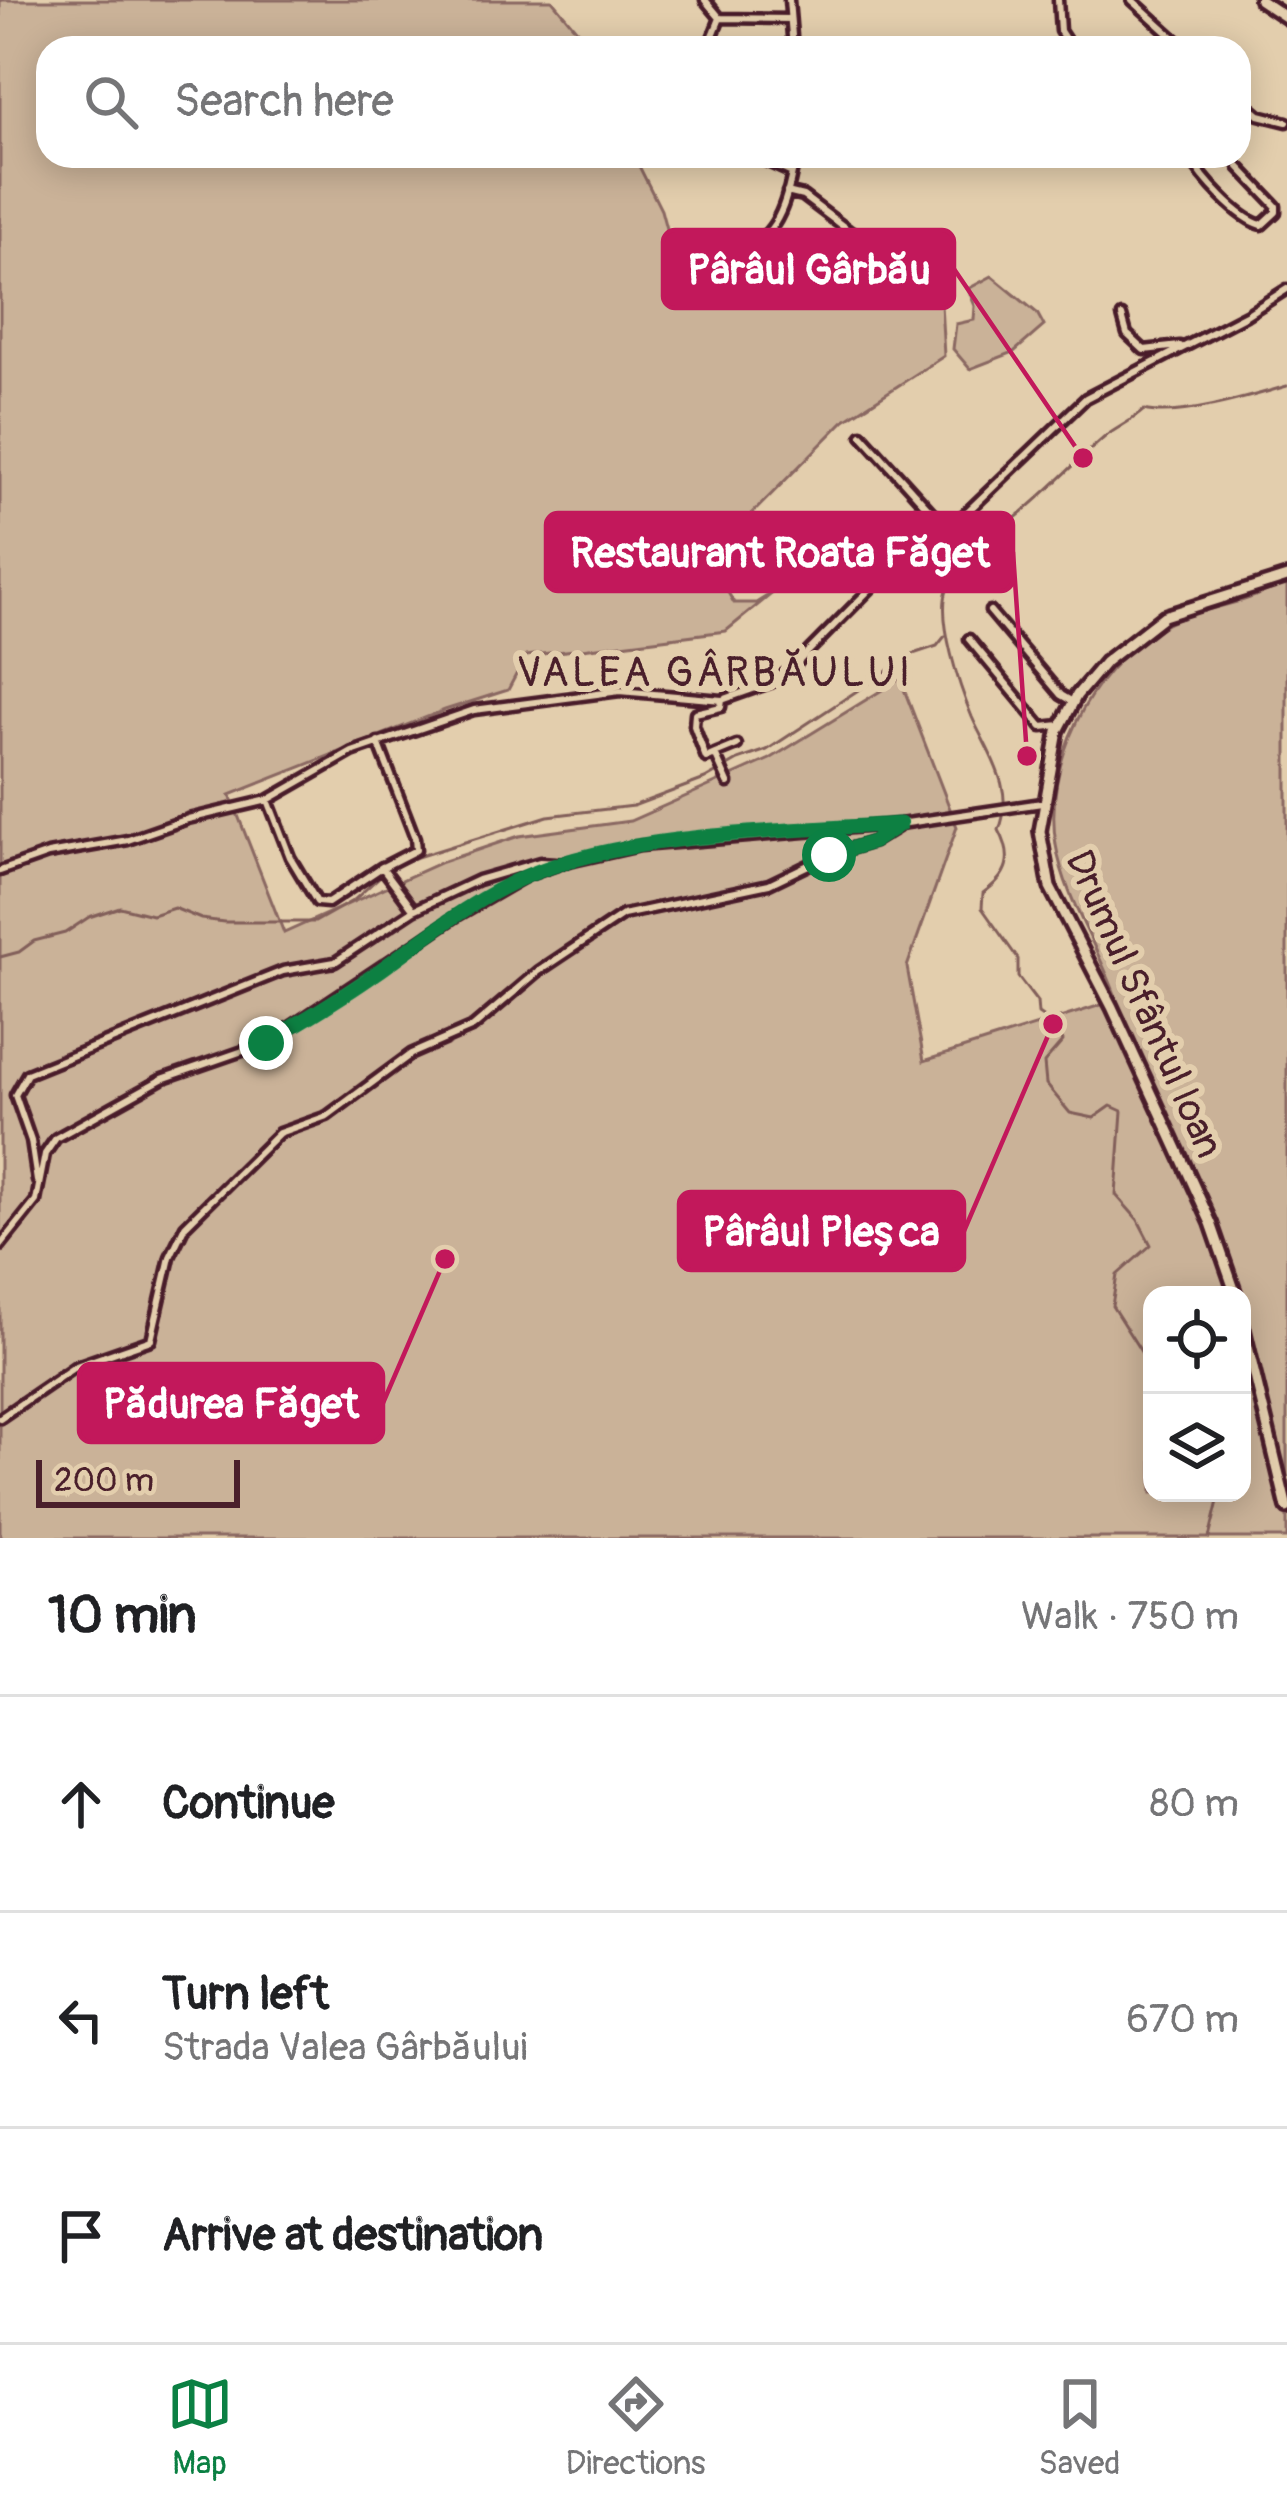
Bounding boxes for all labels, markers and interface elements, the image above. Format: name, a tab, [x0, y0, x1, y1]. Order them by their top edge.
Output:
search box	[36, 36, 1251, 168]
icon: search	[78, 69, 144, 135]
text: Search here	[174, 74, 394, 130]
callout: Pârâul Gârbău	[663, 230, 954, 308]
text: Pârâul Gârbău	[687, 245, 931, 297]
callout: Restaurant Roata Făget	[546, 513, 1013, 591]
text: Restaurant Roata Făget	[570, 528, 991, 580]
district label: VALEA GÂRBĂULUI	[517, 647, 913, 699]
route start	[802, 828, 856, 882]
street label: Drumul Sfântul Ioan	[1054, 843, 1234, 1165]
route end	[239, 1016, 293, 1070]
callout: Pârâul Pleșca	[679, 1192, 964, 1270]
text: Pârâul Pleșca	[702, 1207, 940, 1259]
map controls	[1143, 1286, 1251, 1502]
button: locate	[1143, 1286, 1251, 1394]
callout: Pădurea Făget	[79, 1364, 383, 1442]
text: Pădurea Făget	[103, 1379, 360, 1431]
button: layers	[1143, 1394, 1251, 1502]
scale bar	[36, 1454, 240, 1507]
text: 200 m	[54, 1460, 154, 1501]
text: 10 min	[48, 1584, 197, 1648]
text: Walk · 750 m	[1021, 1592, 1239, 1641]
icon: ahead	[48, 1771, 114, 1837]
text: Continue	[162, 1776, 335, 1832]
text: 80 m	[1150, 1779, 1239, 1828]
text: Turn left	[162, 1967, 329, 2023]
icon: left	[48, 1987, 114, 2053]
text: 670 m	[1126, 1995, 1239, 2044]
text: Strada Valea Gârbăului	[162, 2023, 528, 2072]
icon: arrive	[48, 2203, 114, 2269]
text: Arrive at destination	[162, 2208, 543, 2264]
tab: Map	[167, 2371, 233, 2484]
tab: Directions	[566, 2371, 706, 2484]
tab: Saved	[1039, 2371, 1120, 2484]

